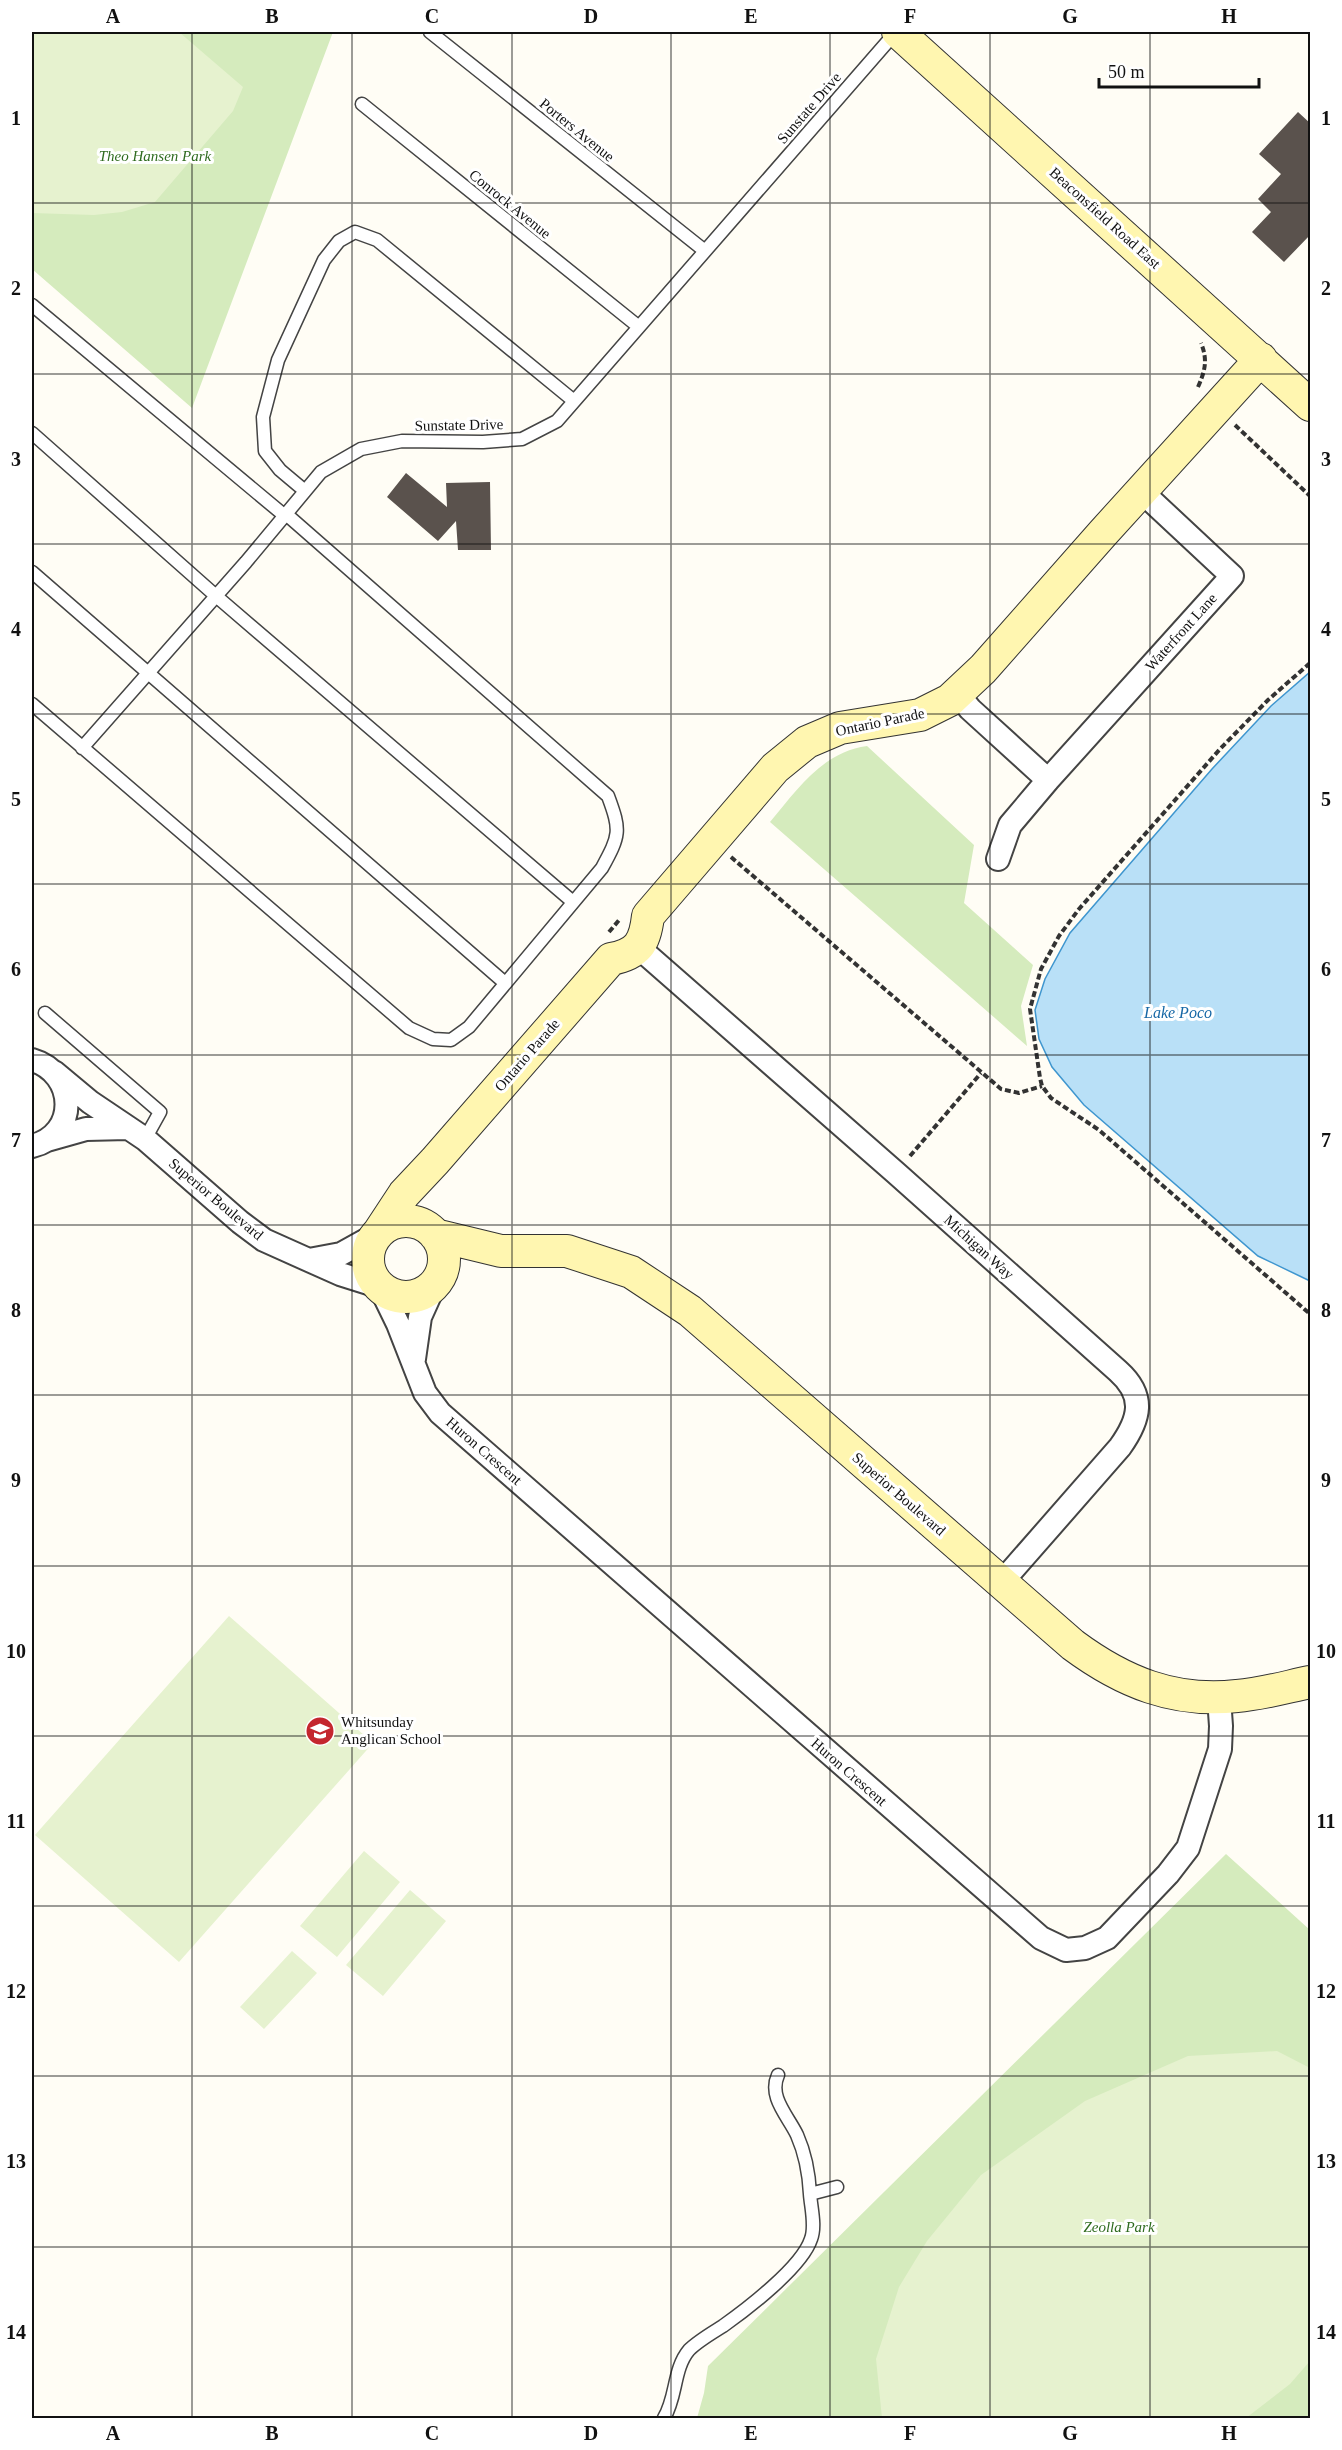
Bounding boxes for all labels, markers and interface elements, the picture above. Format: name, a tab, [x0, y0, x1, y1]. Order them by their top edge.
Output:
text: A	[106, 5, 121, 27]
text: B	[265, 5, 279, 27]
text: C	[425, 5, 439, 27]
text: D	[584, 5, 598, 27]
text: E	[744, 5, 758, 27]
text: F	[904, 5, 916, 27]
text: G	[1062, 5, 1078, 27]
text: H	[1221, 5, 1237, 27]
scale bar	[1099, 51, 1260, 89]
text: 50 m	[1108, 62, 1145, 82]
street label: Sunstate Drive	[774, 69, 844, 147]
street label: Porters Avenue	[537, 95, 618, 165]
text: 1	[11, 107, 21, 129]
text: 1	[1321, 107, 1331, 129]
park label: Theo Hansen Park	[99, 148, 212, 164]
street label: Beaconsfield Road East	[1046, 164, 1164, 272]
street label: Conrock Avenue	[466, 166, 554, 242]
text: 2	[11, 277, 21, 299]
text: 2	[1321, 277, 1331, 299]
street label: Sunstate Drive	[414, 416, 504, 434]
text: 3	[11, 448, 21, 470]
text: 3	[1321, 448, 1331, 470]
street label: Waterfront Lane	[1142, 590, 1220, 674]
text: 4	[11, 618, 21, 640]
text: 4	[1321, 618, 1331, 640]
street label: Ontario Parade	[834, 705, 926, 739]
text: 5	[11, 788, 21, 810]
text: 5	[1321, 788, 1331, 810]
text: 6	[11, 958, 21, 980]
text: 6	[1321, 958, 1331, 980]
water label: Lake Poco	[1143, 1004, 1212, 1021]
street label: Ontario Parade	[491, 1015, 563, 1094]
text: 7	[11, 1129, 21, 1151]
text: 7	[1321, 1129, 1331, 1151]
street label: Superior Boulevard	[166, 1155, 267, 1243]
street label: Michigan Way	[941, 1212, 1017, 1283]
text: 8	[11, 1299, 21, 1321]
text: 8	[1321, 1299, 1331, 1321]
street label: Huron Crescent	[443, 1414, 526, 1489]
street label: Superior Boulevard	[849, 1449, 949, 1539]
text: 9	[11, 1469, 21, 1491]
text: 9	[1321, 1469, 1331, 1491]
text: 10	[6, 1640, 26, 1662]
text: 10	[1316, 1640, 1336, 1662]
place label: Whitsunday Anglican School	[341, 1714, 441, 1747]
school or university icon: Whitsunday Anglican School	[304, 1715, 336, 1747]
street label: Huron Crescent	[808, 1735, 891, 1810]
text: 11	[7, 1810, 25, 1832]
text: 11	[1317, 1810, 1335, 1832]
text: 12	[6, 1980, 26, 2002]
text: 12	[1316, 1980, 1336, 2002]
text: 13	[6, 2150, 26, 2172]
text: 13	[1316, 2150, 1336, 2172]
park label: Zeolla Park	[1083, 2219, 1155, 2235]
text: 14	[6, 2321, 26, 2343]
text: 14	[1316, 2321, 1336, 2343]
text: A	[106, 2422, 121, 2444]
text: B	[265, 2422, 279, 2444]
text: C	[425, 2422, 439, 2444]
text: D	[584, 2422, 598, 2444]
text: E	[744, 2422, 758, 2444]
text: F	[904, 2422, 916, 2444]
text: G	[1062, 2422, 1078, 2444]
text: H	[1221, 2422, 1237, 2444]

